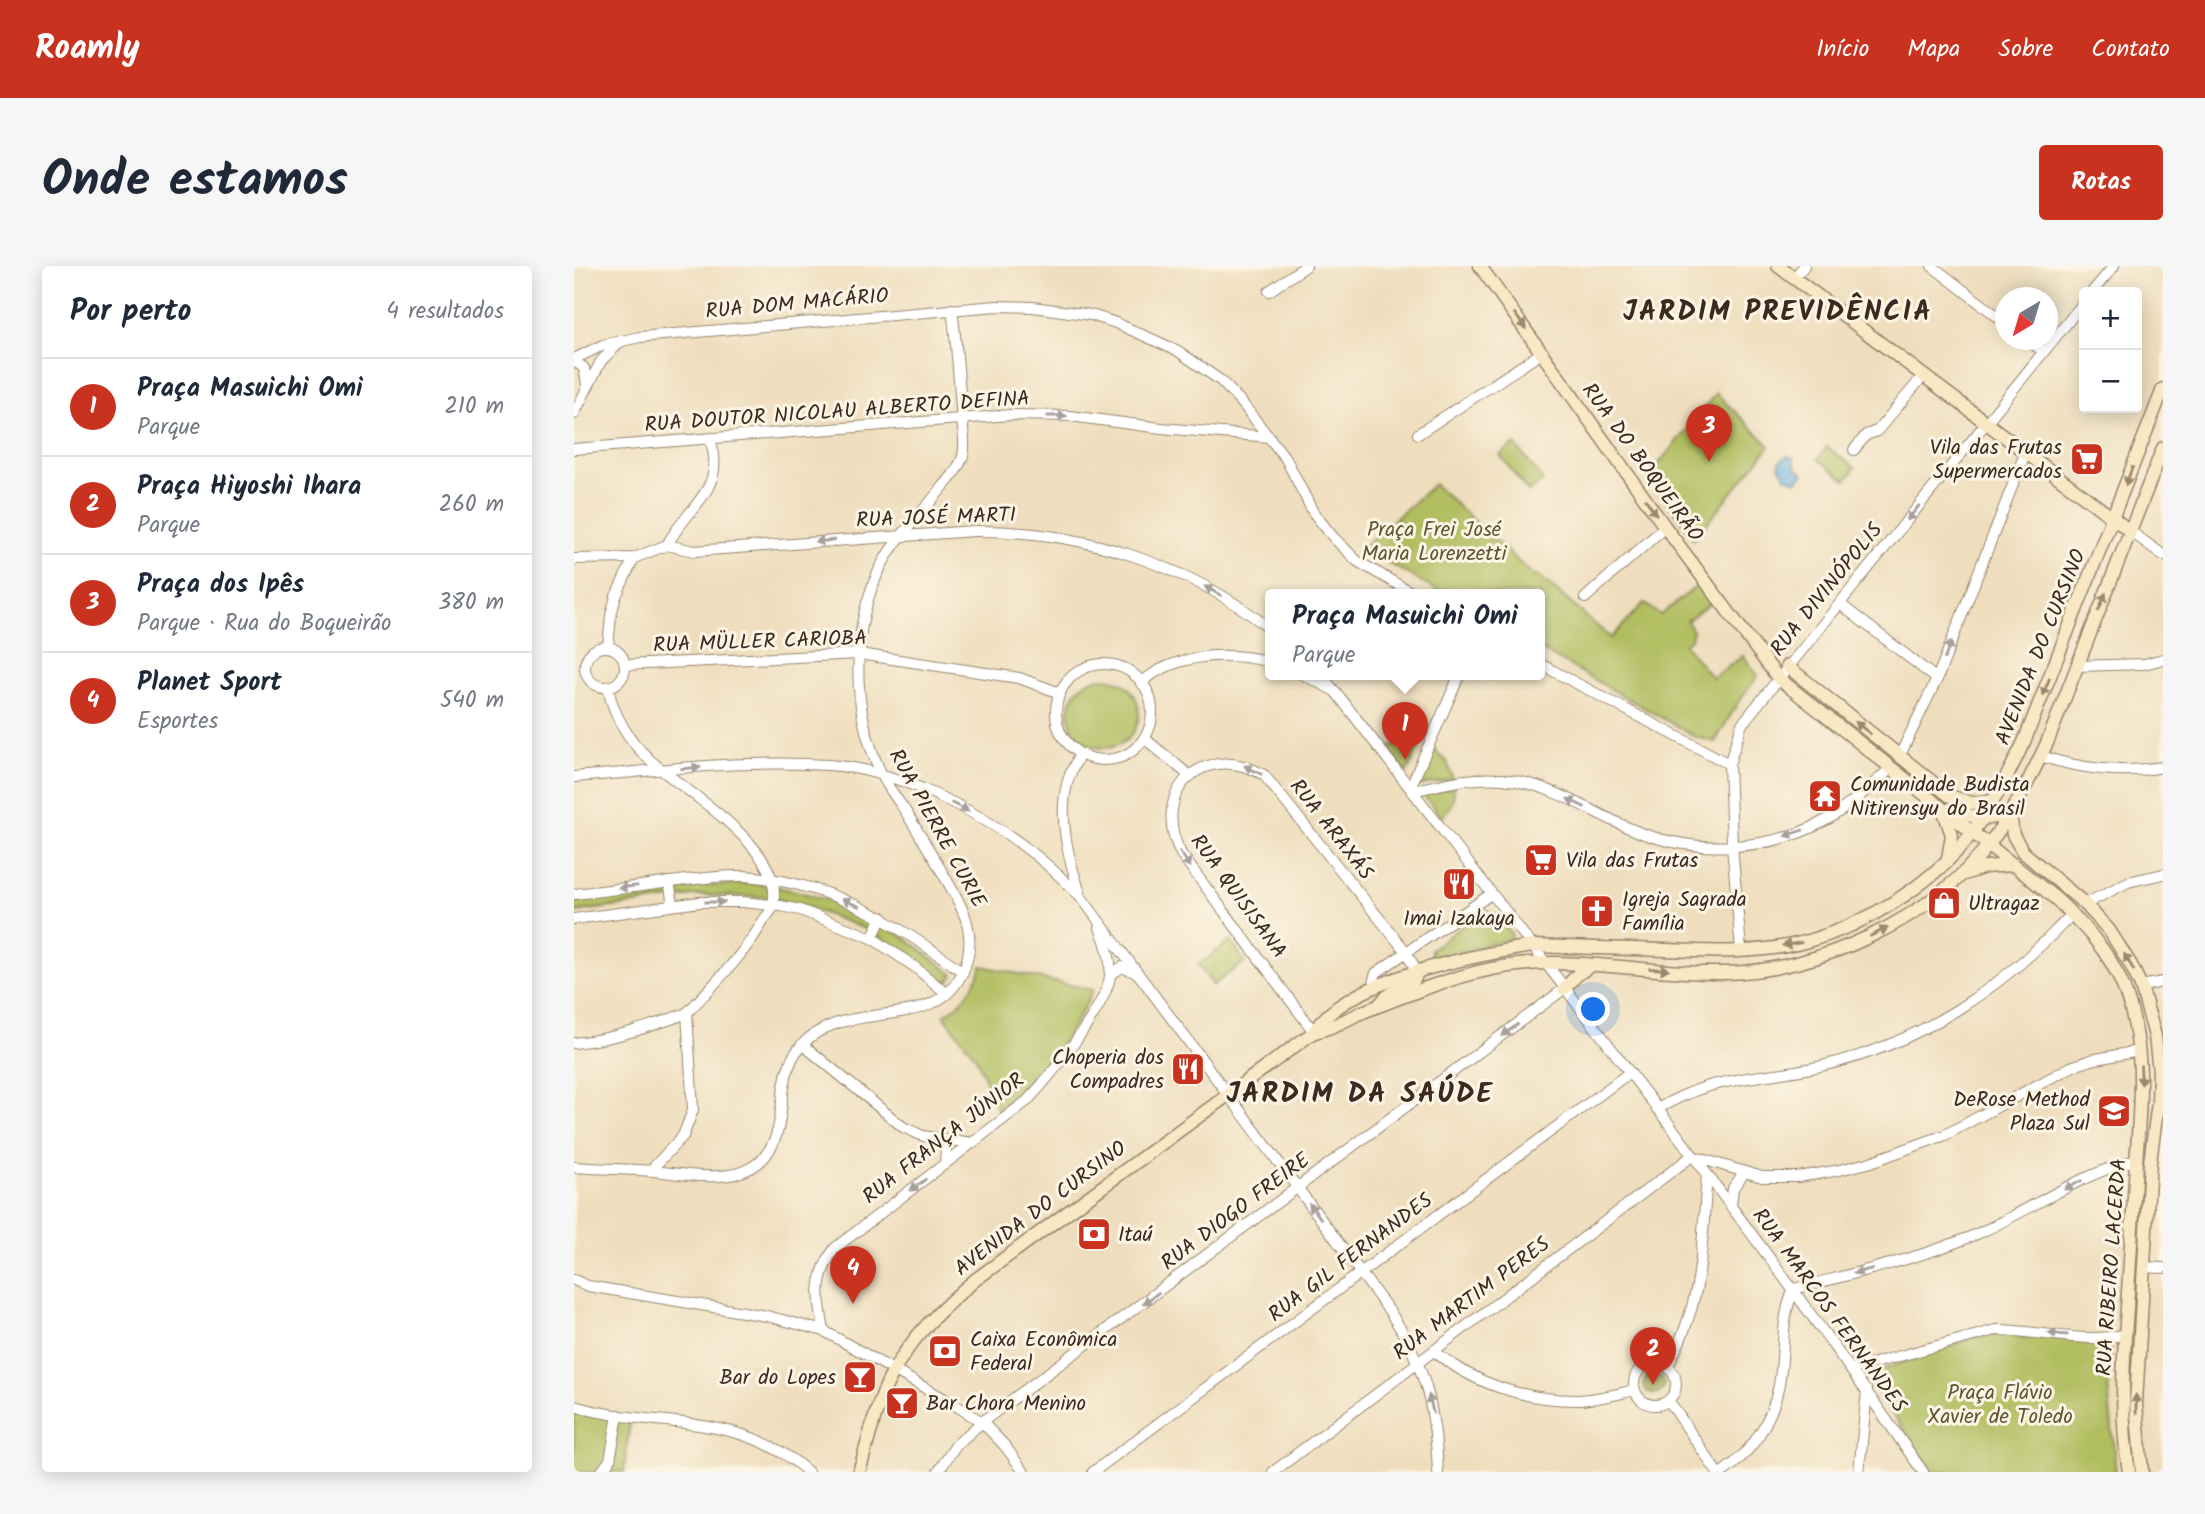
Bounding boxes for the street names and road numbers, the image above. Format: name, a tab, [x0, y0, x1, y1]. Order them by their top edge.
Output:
street label: RUA DOM MACÁRIO	[704, 280, 890, 329]
street label: RUA DO BOQUEIRÃO	[1573, 376, 1711, 549]
street label: RUA DOUTOR NICOLAU ALBERTO DEFINA	[643, 383, 1031, 442]
street label: RUA JOSÉ MARTI	[856, 499, 1017, 538]
street label: RUA DIVINÓPOLIS	[1763, 516, 1892, 664]
street label: AVENIDA DO CURSINO	[1987, 545, 2096, 750]
street label: RUA MÜLLER CARIOBA	[653, 622, 868, 663]
street label: RUA PIERRE CURIE	[879, 743, 995, 915]
street label: RUA ARAXÁS	[1281, 772, 1381, 888]
street label: RUA QUISISANA	[1181, 828, 1294, 966]
street label: RUA FRANÇA JÚNIOR	[856, 1065, 1032, 1213]
street label: AVENIDA DO CURSINO	[948, 1133, 1134, 1285]
street label: RUA DIOGO FREIRE	[1154, 1145, 1318, 1279]
street label: RUA RIBEIRO LACERDA	[2088, 1157, 2137, 1377]
street label: RUA GIL FERNANDES	[1262, 1185, 1440, 1331]
street label: RUA MARCOS FERNANDES	[1743, 1202, 1915, 1420]
street label: RUA MARTIM PERES	[1386, 1229, 1558, 1369]

